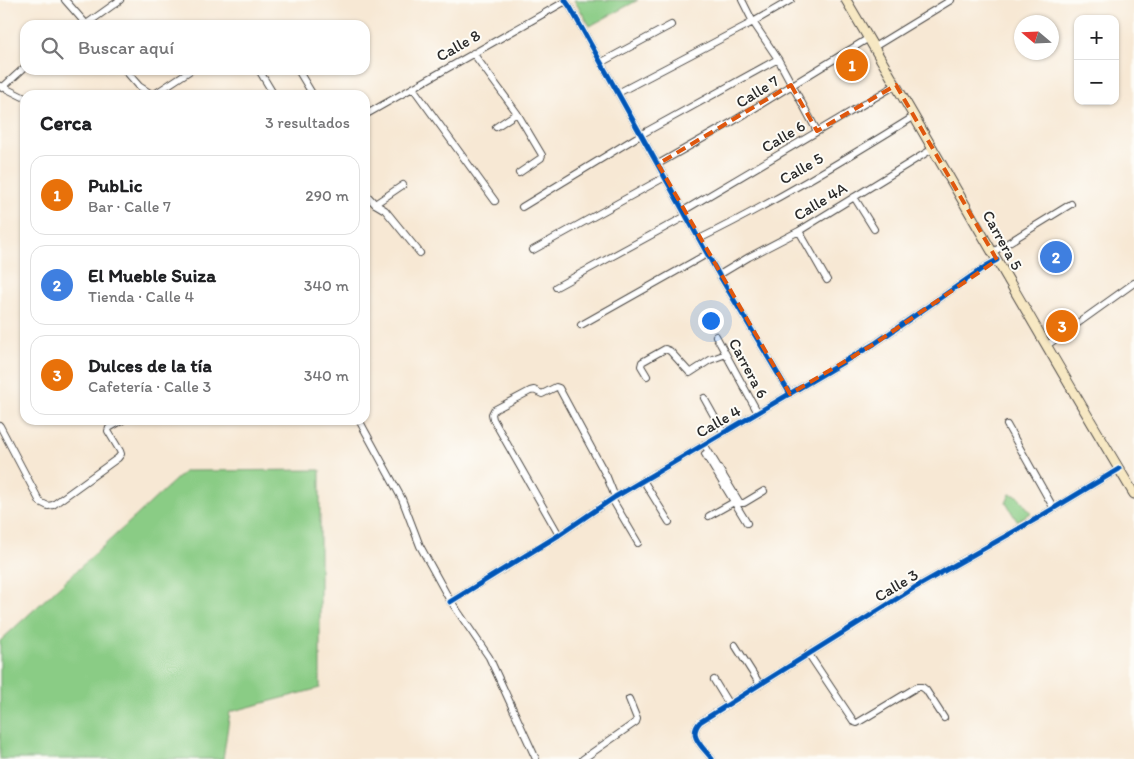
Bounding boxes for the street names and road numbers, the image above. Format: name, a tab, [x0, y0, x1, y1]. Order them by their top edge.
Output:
street label: Calle 8	[433, 25, 484, 66]
street label: Calle 7	[732, 71, 782, 112]
street label: Calle 6	[758, 116, 808, 157]
street label: Calle 5	[776, 148, 826, 188]
street label: Calle 4A	[790, 178, 850, 225]
street label: Carrera 5	[978, 207, 1027, 273]
street label: Carrera 6	[725, 335, 772, 402]
street label: Calle 4	[692, 401, 744, 442]
street label: Calle 3	[871, 565, 922, 606]

